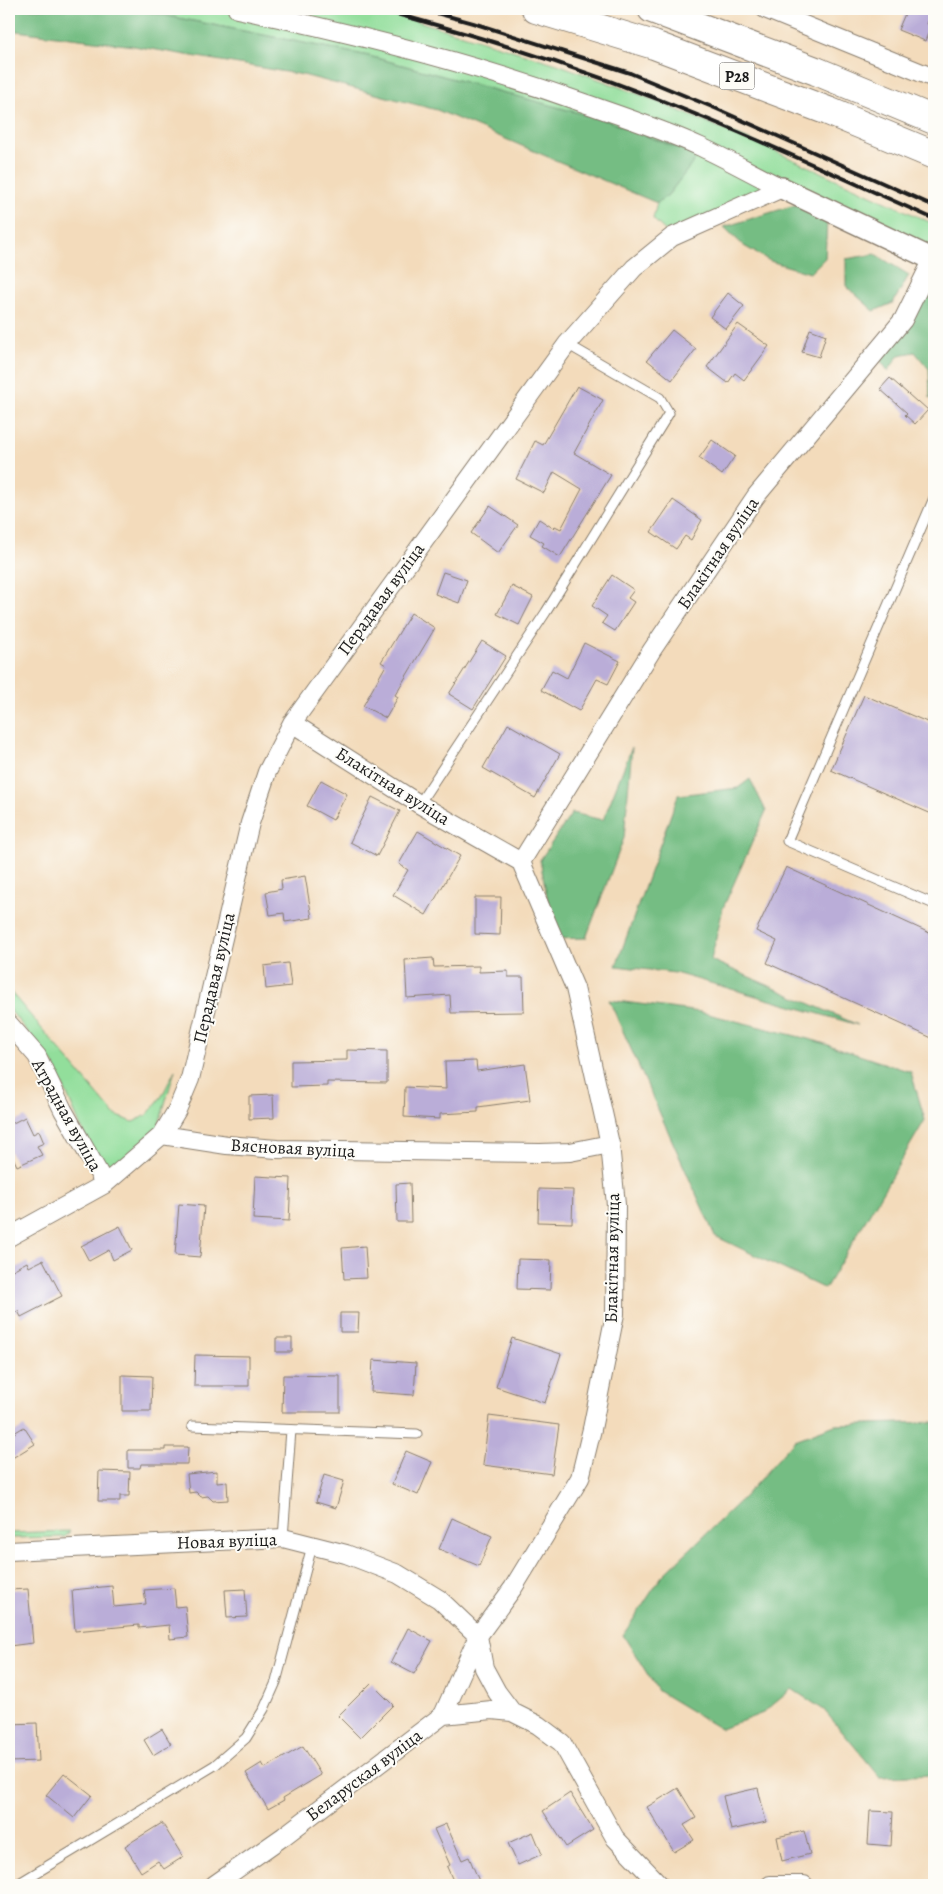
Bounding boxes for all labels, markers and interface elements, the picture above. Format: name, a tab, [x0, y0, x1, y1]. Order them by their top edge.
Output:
road number: Р28	[720, 62, 754, 90]
street label: Блакітная вуліца	[672, 492, 765, 614]
street label: Перадавая вуліца	[332, 537, 430, 660]
street label: Блакітная вуліца	[331, 741, 455, 831]
street label: Перадавая вуліца	[187, 909, 241, 1046]
street label: Атрадная вуліца	[26, 1054, 108, 1176]
street label: Вясновая вуліца	[230, 1133, 357, 1163]
street label: Блакітная вуліца	[599, 1192, 625, 1323]
street label: Новая вуліца	[176, 1527, 278, 1555]
street label: Беларуская вуліца	[301, 1723, 428, 1827]

